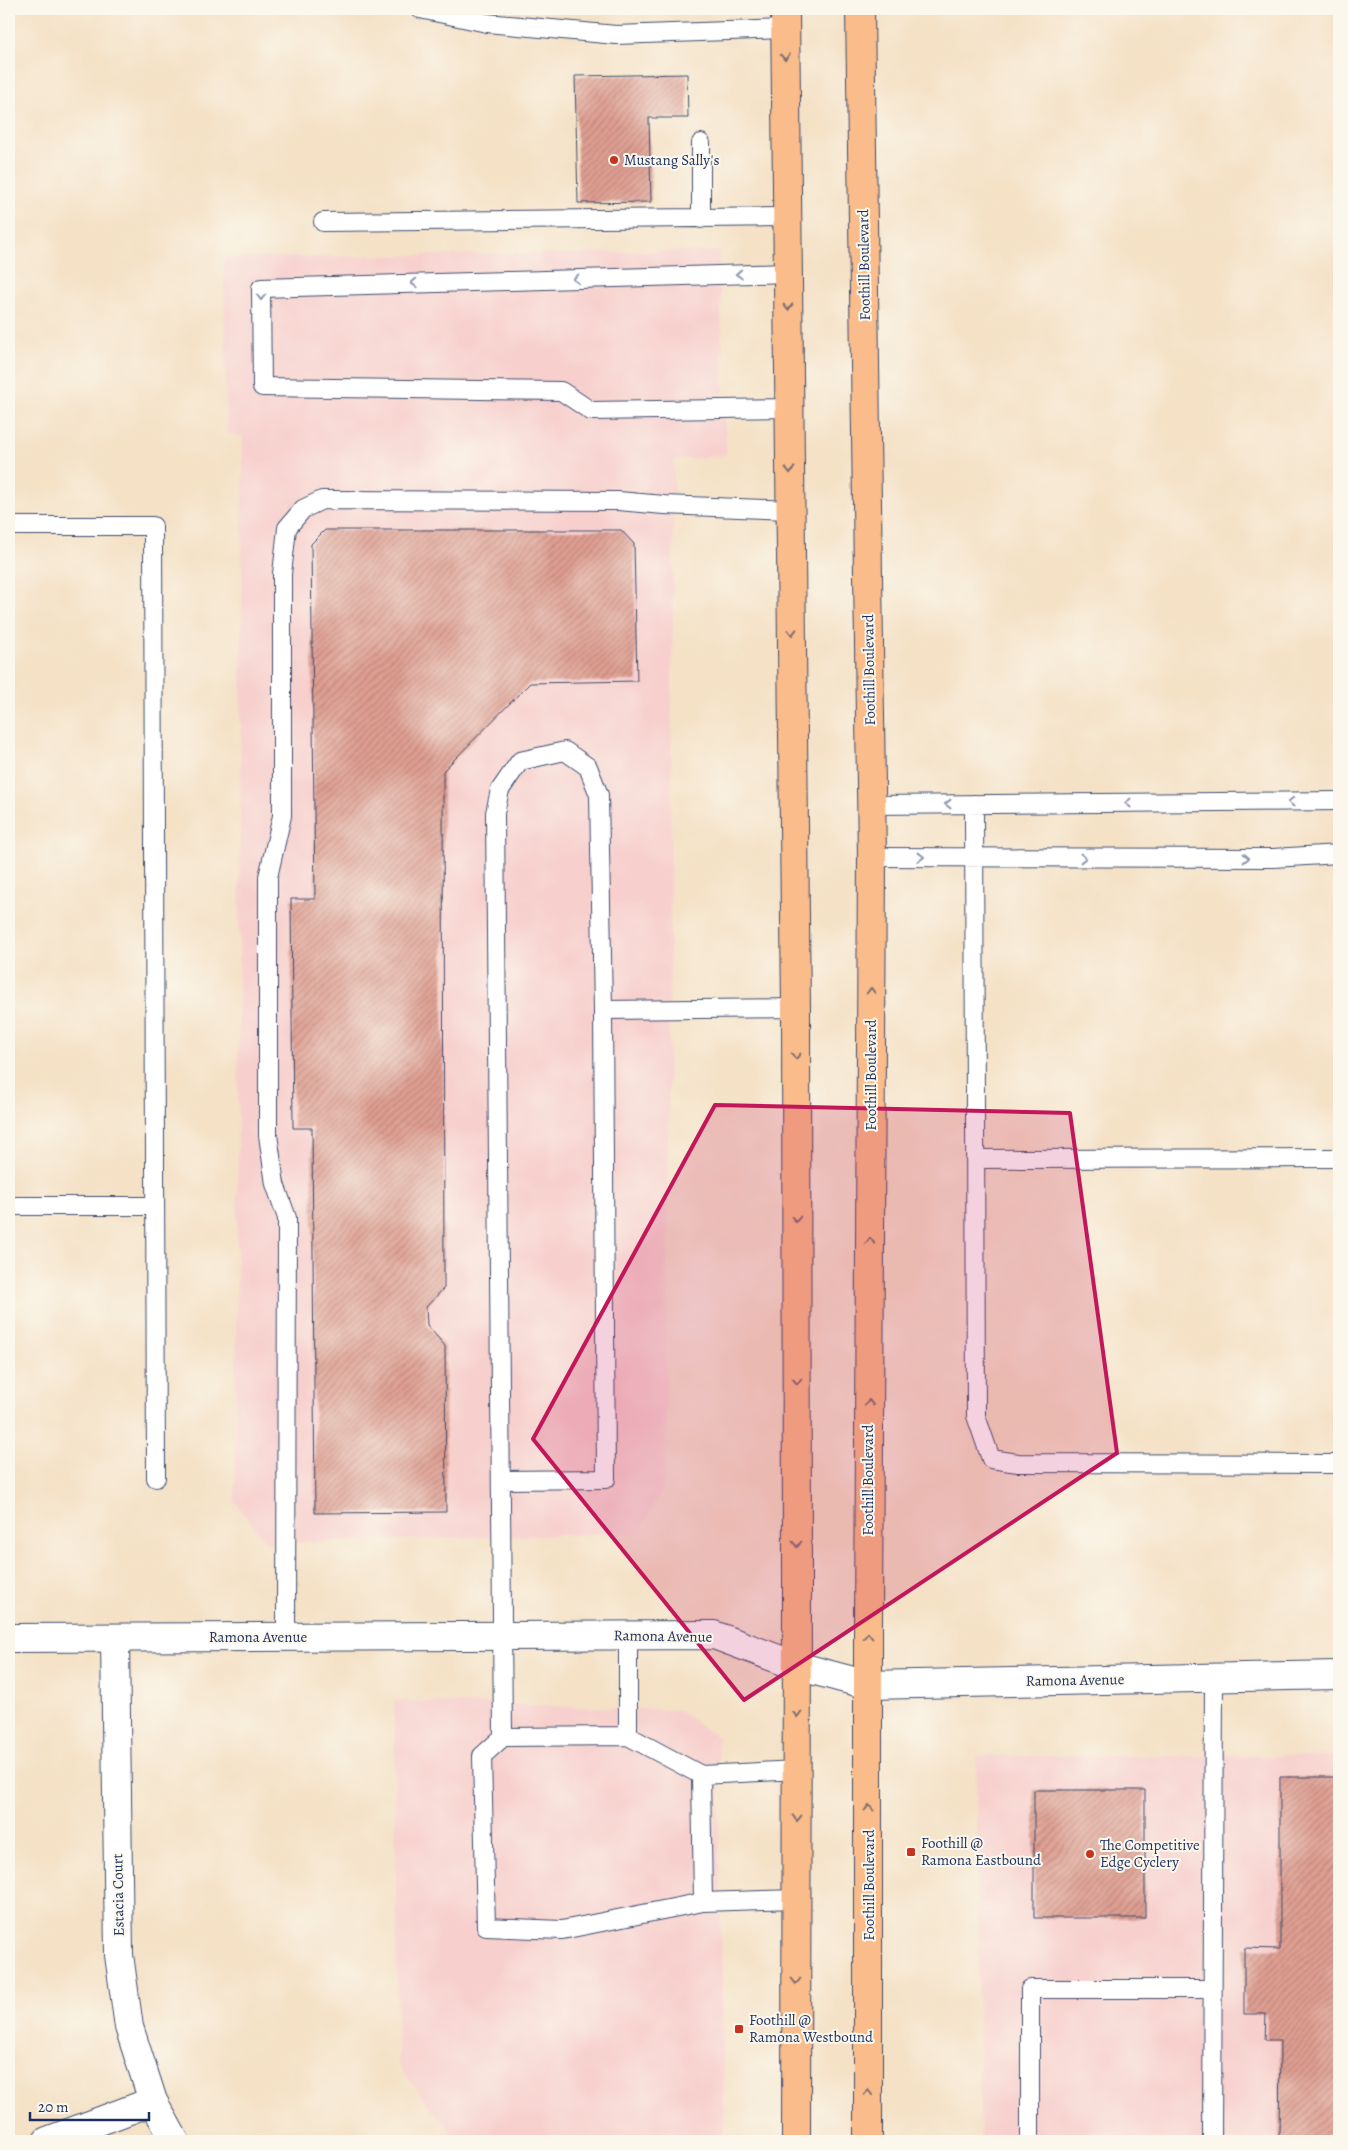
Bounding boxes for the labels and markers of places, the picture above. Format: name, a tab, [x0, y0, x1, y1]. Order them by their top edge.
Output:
place label: Mustang Sally's	[624, 150, 719, 170]
marker: Mustang Sally's	[608, 154, 620, 166]
place label: Foothill @ Ramona Eastbound	[921, 1833, 1042, 1870]
place label: The Competitive Edge Cyclery	[1100, 1835, 1200, 1872]
marker: Foothill @ Ramona Eastbound	[905, 1846, 917, 1858]
marker: The Competitive Edge Cyclery	[1084, 1848, 1096, 1860]
place label: Foothill @ Ramona Westbound	[749, 2010, 874, 2047]
marker: Foothill @ Ramona Westbound	[733, 2023, 745, 2035]

